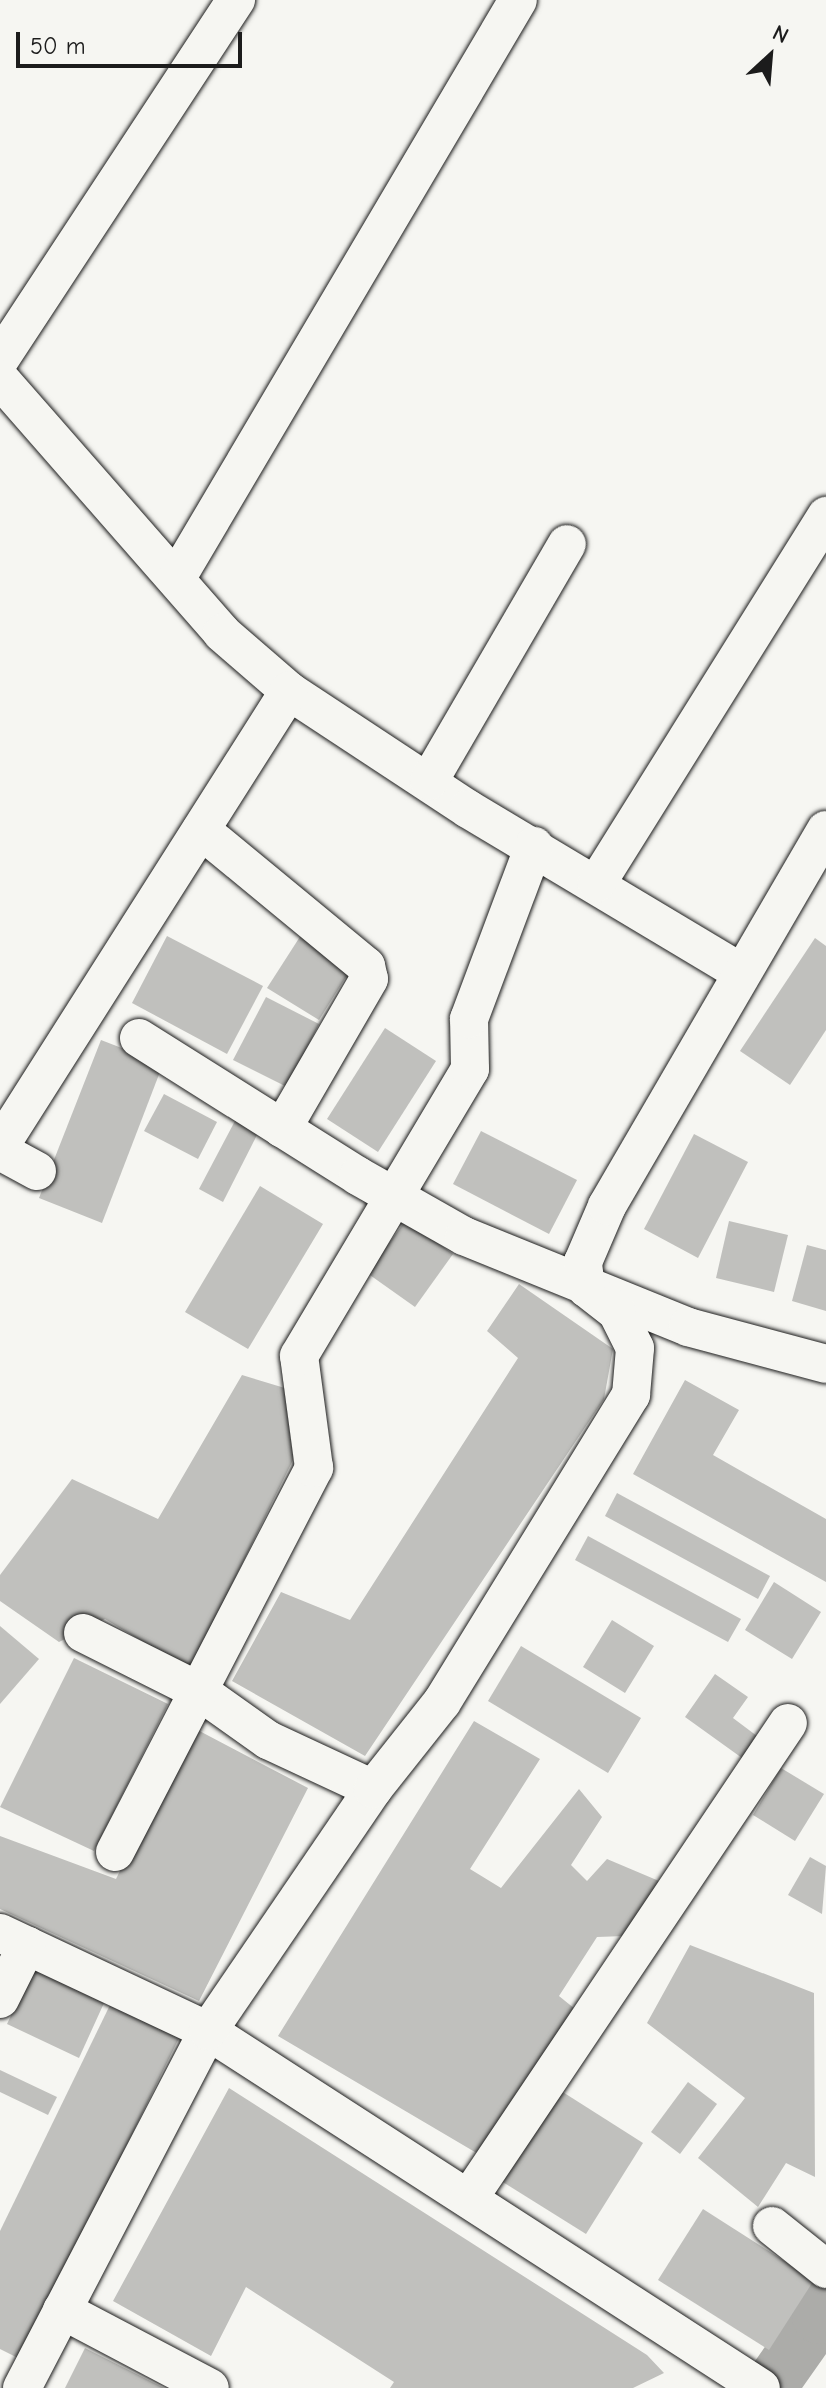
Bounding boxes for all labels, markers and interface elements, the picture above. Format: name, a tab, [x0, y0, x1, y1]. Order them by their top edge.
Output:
scale bar	[20, 16, 246, 66]
north arrow	[730, 16, 810, 96]
text: N	[768, 20, 793, 49]
text: 50 m	[30, 32, 86, 60]

